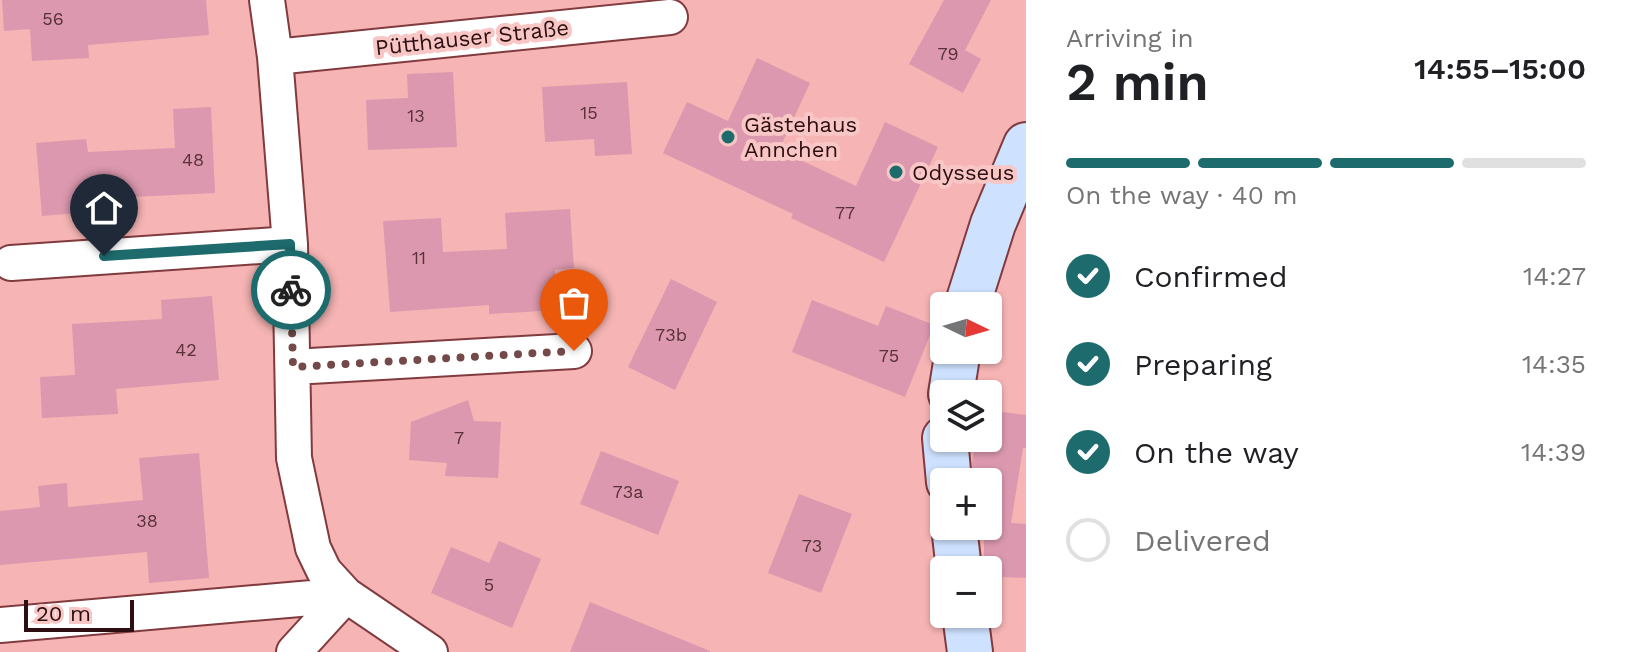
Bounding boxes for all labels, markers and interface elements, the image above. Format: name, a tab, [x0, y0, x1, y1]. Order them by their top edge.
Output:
house number: 56	[42, 8, 64, 29]
street label: Pütthauser Straße	[374, 15, 570, 60]
text: Arriving in	[1066, 23, 1194, 53]
house number: 79	[937, 43, 959, 64]
text: 14:55–15:00	[1414, 51, 1586, 86]
text: 2 min	[1066, 52, 1209, 113]
house number: 15	[580, 102, 598, 123]
house number: 13	[407, 105, 425, 126]
place label: Gästehaus Annchen	[744, 112, 857, 162]
marker: Gästehaus Annchen	[719, 128, 737, 146]
house number: 48	[182, 149, 204, 170]
place label: Odysseus	[912, 160, 1014, 185]
marker: Odysseus	[887, 163, 905, 181]
pin	[70, 174, 138, 256]
text: On the way · 40 m	[1066, 180, 1298, 210]
icon: home	[82, 186, 126, 230]
house number: 77	[835, 202, 855, 223]
house number: 11	[412, 247, 426, 268]
courier	[251, 250, 331, 330]
icon: check	[1066, 254, 1110, 298]
text: Confirmed	[1134, 259, 1288, 294]
text: 14:27	[1523, 261, 1586, 291]
icon: bike	[269, 268, 313, 312]
pin	[540, 269, 608, 351]
icon: bag	[552, 281, 596, 325]
north arrow	[930, 292, 1002, 364]
map controls	[930, 292, 1002, 628]
house number: 73b	[655, 324, 687, 345]
house number: 42	[175, 339, 197, 360]
icon: check	[1066, 342, 1110, 386]
house number: 75	[879, 345, 899, 366]
text: Preparing	[1134, 347, 1272, 382]
text: 14:35	[1522, 349, 1586, 379]
button: layers	[930, 380, 1002, 452]
house number: 7	[454, 427, 464, 448]
icon: check	[1066, 430, 1110, 474]
text: On the way	[1134, 435, 1299, 470]
text: 14:39	[1521, 437, 1586, 467]
button: +	[930, 468, 1002, 540]
house number: 73a	[613, 481, 643, 502]
house number: 38	[136, 510, 158, 531]
text: Delivered	[1134, 523, 1271, 558]
house number: 73	[802, 535, 822, 556]
button: −	[930, 556, 1002, 628]
house number: 5	[484, 574, 494, 595]
scale bar	[24, 596, 134, 632]
text: 20 m	[36, 601, 91, 626]

